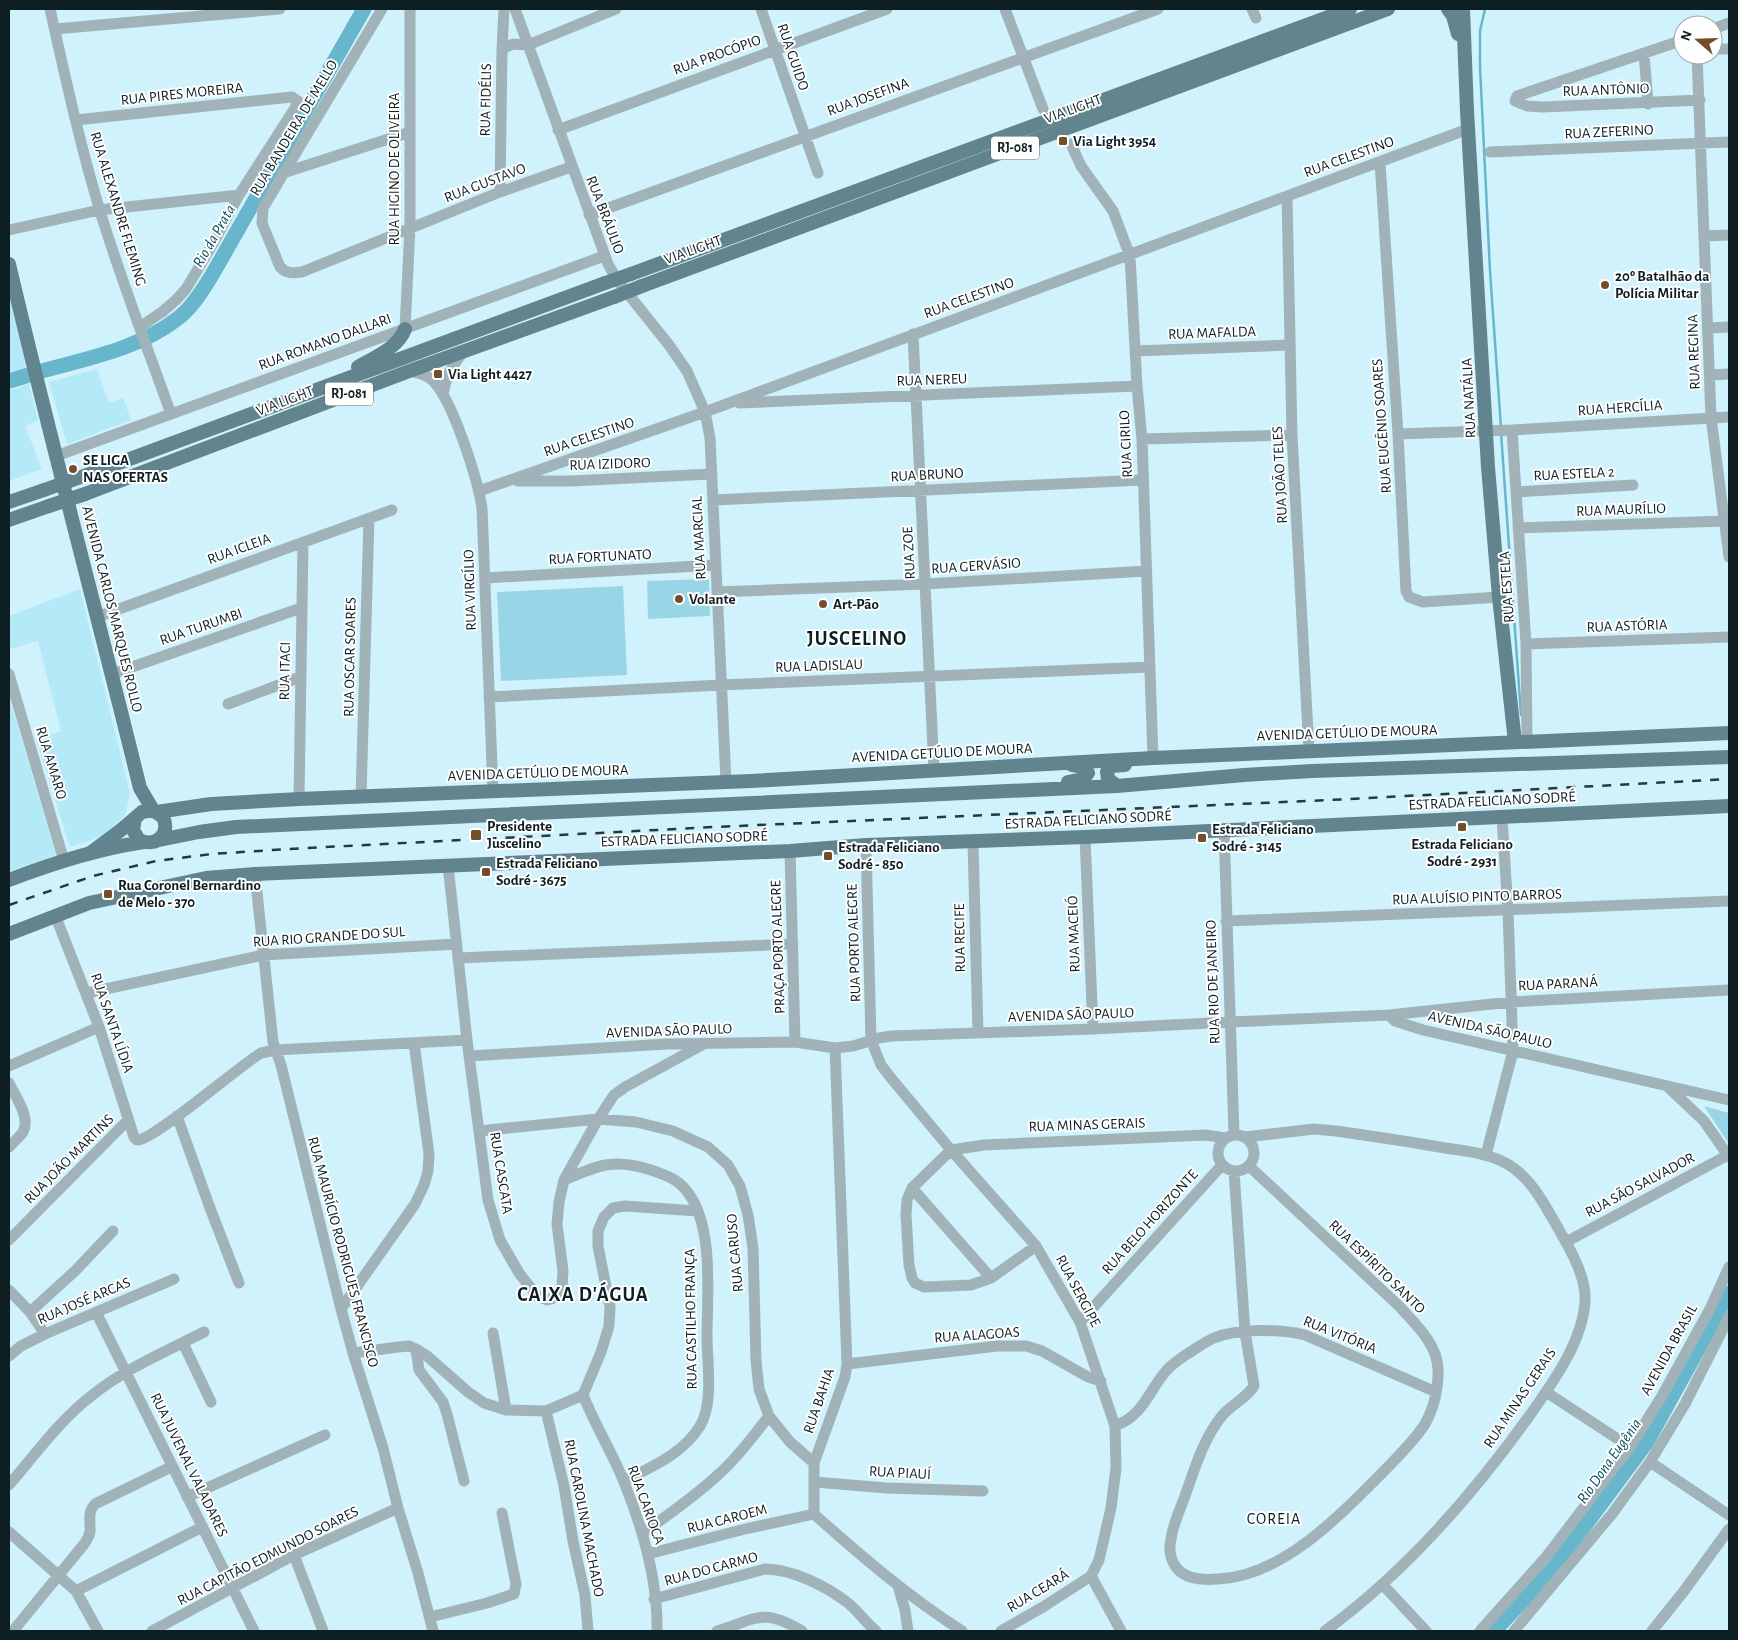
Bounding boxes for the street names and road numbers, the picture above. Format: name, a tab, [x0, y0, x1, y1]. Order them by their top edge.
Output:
street label: RUA GUIDO	[775, 21, 811, 93]
street label: RUA PROCÓPIO	[670, 30, 763, 78]
street label: RUA BANDEIRA DE MELLO	[247, 57, 341, 199]
street label: RUA FIDÉLIS	[476, 63, 494, 137]
street label: RUA JOSEFINA	[825, 75, 911, 119]
street label: RUA PIRES MOREIRA	[120, 80, 244, 108]
street label: RUA ANTÔNIO	[1562, 80, 1650, 99]
street label: VIA LIGHT	[1042, 91, 1104, 126]
street label: RUA HIGINO DE OLIVEIRA	[387, 92, 402, 245]
street label: RUA ZEFERINO	[1564, 122, 1654, 142]
street label: RUA ALEXANDRE FLEMING	[87, 130, 149, 288]
street label: RUA CELESTINO	[1302, 134, 1396, 180]
road number: RJ-081	[991, 136, 1039, 160]
street label: RUA GUSTAVO	[442, 161, 528, 205]
street label: RUA BRÁULIO	[583, 173, 629, 256]
street label: VIA LIGHT	[662, 232, 724, 267]
street label: RUA CELESTINO	[922, 275, 1016, 321]
street label: RUA ROMANO DALLARI	[257, 311, 393, 373]
street label: RUA REGINA	[1685, 314, 1703, 390]
street label: RUA MAFALDA	[1168, 324, 1257, 342]
street label: RUA NATÁLIA	[1457, 357, 1479, 439]
street label: RUA EUGÊNIO SOARES	[1369, 358, 1394, 494]
street label: RUA NEREU	[896, 371, 968, 389]
road number: RJ-081	[325, 382, 373, 406]
street label: VIA LIGHT	[254, 383, 316, 419]
street label: RUA HERCÍLIA	[1577, 396, 1663, 418]
street label: RUA CIRILO	[1117, 410, 1135, 478]
street label: RUA CELESTINO	[542, 415, 636, 459]
street label: RUA JOÃO TELES	[1269, 426, 1290, 524]
street label: RUA IZIDORO	[569, 455, 651, 473]
street label: RUA ESTELA 2	[1533, 464, 1615, 484]
street label: RUA BRUNO	[890, 466, 964, 484]
street label: RUA MARCIAL	[689, 495, 709, 580]
street label: RUA MAURÍLIO	[1576, 499, 1666, 519]
street label: AVENIDA CARLOS MARQUES ROLLO	[79, 504, 145, 714]
street label: RUA ZOE	[900, 526, 918, 580]
street label: RUA ICLEIA	[205, 531, 273, 567]
street label: RUA FORTUNATO	[548, 547, 652, 567]
street label: RUA VIRGÍLIO	[459, 549, 479, 631]
street label: RUA ESTELA	[1497, 550, 1517, 623]
street label: RUA GERVÁSIO	[931, 553, 1021, 577]
street label: RUA OSCAR SOARES	[341, 597, 359, 717]
street label: RUA TURUMBI	[158, 606, 244, 648]
street label: RUA ASTÓRIA	[1586, 615, 1668, 635]
street label: RUA ITACI	[277, 641, 293, 701]
street label: RUA LADISLAU	[775, 657, 863, 675]
street label: AVENIDA GETÚLIO DE MOURA	[1256, 720, 1438, 744]
street label: RUA AMARO	[33, 725, 69, 801]
street label: AVENIDA GETÚLIO DE MOURA	[851, 739, 1033, 765]
street label: AVENIDA GETÚLIO DE MOURA	[447, 760, 629, 784]
street label: ESTRADA FELICIANO SODRÉ	[1408, 787, 1576, 813]
street label: ESTRADA FELICIANO SODRÉ	[1004, 806, 1172, 832]
street label: ESTRADA FELICIANO SODRÉ	[600, 827, 768, 849]
street label: PRAÇA PORTO ALEGRE	[768, 880, 788, 1014]
street label: RUA PORTO ALEGRE	[844, 883, 864, 1003]
street label: RUA ALUÍSIO PINTO BARROS	[1392, 885, 1562, 907]
street label: RUA MACEIÓ	[1063, 895, 1083, 973]
street label: RUA RECIFE	[952, 903, 968, 973]
street label: RUA RIO DE JANEIRO	[1203, 920, 1223, 1044]
street label: RUA RIO GRANDE DO SUL	[252, 924, 406, 950]
street label: RUA SANTA LÍDIA	[88, 971, 138, 1075]
street label: RUA PARANÁ	[1518, 972, 1599, 994]
street label: AVENIDA SÃO PAULO	[1007, 1004, 1135, 1025]
street label: AVENIDA SÃO PAULO	[1427, 1007, 1554, 1052]
street label: AVENIDA SÃO PAULO	[605, 1020, 733, 1041]
street label: RUA JOÃO MARTINS	[21, 1111, 117, 1207]
street label: RUA MINAS GERAIS	[1028, 1115, 1146, 1135]
street label: RUA CASCATA	[487, 1131, 515, 1215]
street label: RUA MAURÍCIO RODRIGUES FRANCISCO	[305, 1135, 383, 1369]
street label: RUA SÃO SALVADOR	[1582, 1149, 1697, 1220]
street label: RUA BELO HORIZONTE	[1099, 1167, 1201, 1277]
street label: RUA CARUSO	[724, 1213, 746, 1293]
street label: RUA ESPÍRITO SANTO	[1326, 1216, 1429, 1317]
street label: RUA CASTILHO FRANÇA	[682, 1248, 700, 1390]
street label: RUA SERGIPE	[1053, 1253, 1103, 1329]
street label: RUA JOSÉ ARCAS	[35, 1273, 133, 1327]
street label: AVENIDA BRASIL	[1638, 1301, 1700, 1398]
street label: RUA VITÓRIA	[1301, 1312, 1380, 1357]
street label: RUA ALAGOAS	[934, 1325, 1020, 1345]
street label: RUA MINAS GERAIS	[1481, 1345, 1559, 1451]
street label: RUA BAHIA	[801, 1366, 837, 1436]
street label: RUA JUVENAL VALADARES	[148, 1391, 230, 1539]
street label: RUA CAROLINA MACHADO	[561, 1438, 607, 1598]
street label: RUA PIAUÍ	[869, 1462, 931, 1482]
street label: RUA CARIOCA	[625, 1463, 667, 1547]
street label: RUA CAROEM	[686, 1502, 768, 1536]
street label: RUA CAPITÃO EDMUNDO SOARES	[175, 1503, 361, 1608]
street label: RUA DO CARMO	[663, 1549, 759, 1589]
street label: RUA CEARÁ	[1004, 1565, 1072, 1615]

